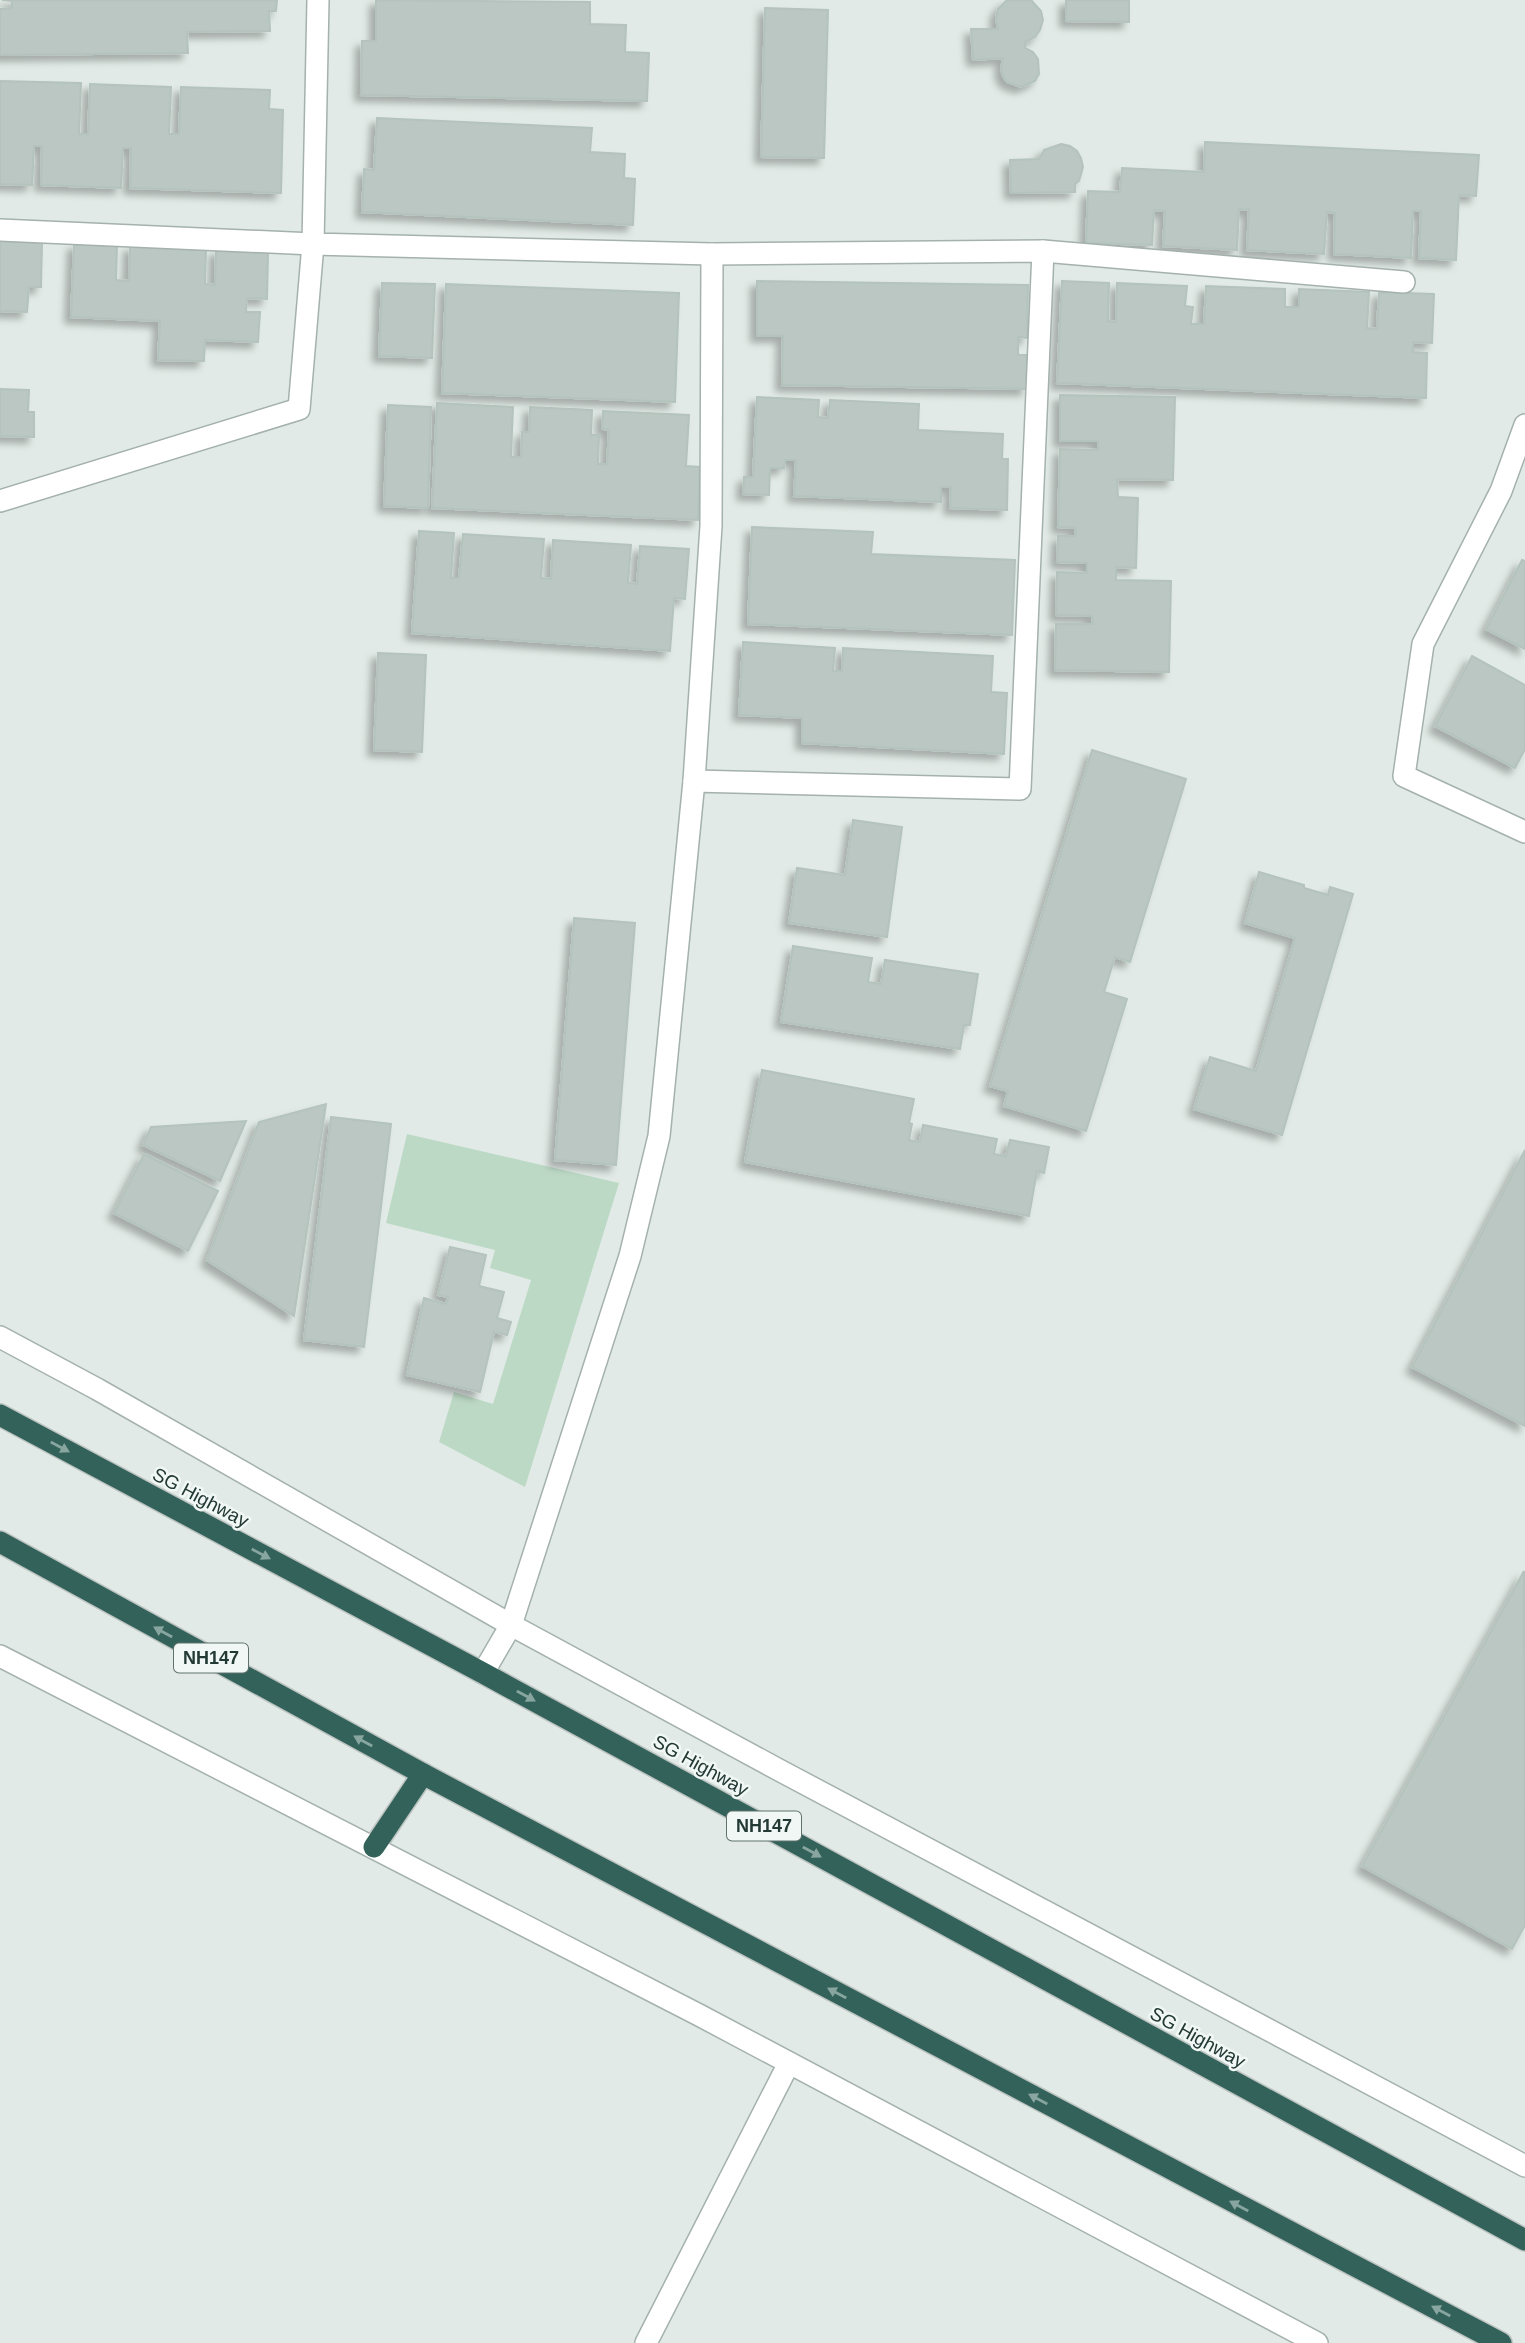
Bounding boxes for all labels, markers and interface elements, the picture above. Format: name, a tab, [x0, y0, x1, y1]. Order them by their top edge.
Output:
one-way arrow	[50, 1442, 70, 1453]
street label: SG Highway	[149, 1463, 253, 1532]
one-way arrow	[251, 1549, 271, 1560]
one-way arrow	[153, 1626, 173, 1638]
road number: NH147	[174, 1644, 248, 1672]
one-way arrow	[517, 1690, 536, 1702]
street label: SG Highway	[649, 1731, 752, 1800]
one-way arrow	[353, 1735, 372, 1747]
road number: NH147	[727, 1812, 801, 1840]
one-way arrow	[802, 1846, 822, 1858]
one-way arrow	[827, 1987, 847, 1999]
street label: SG Highway	[1146, 2003, 1249, 2072]
one-way arrow	[1028, 2094, 1048, 2105]
one-way arrow	[1229, 2200, 1249, 2212]
one-way arrow	[1431, 2306, 1451, 2317]

